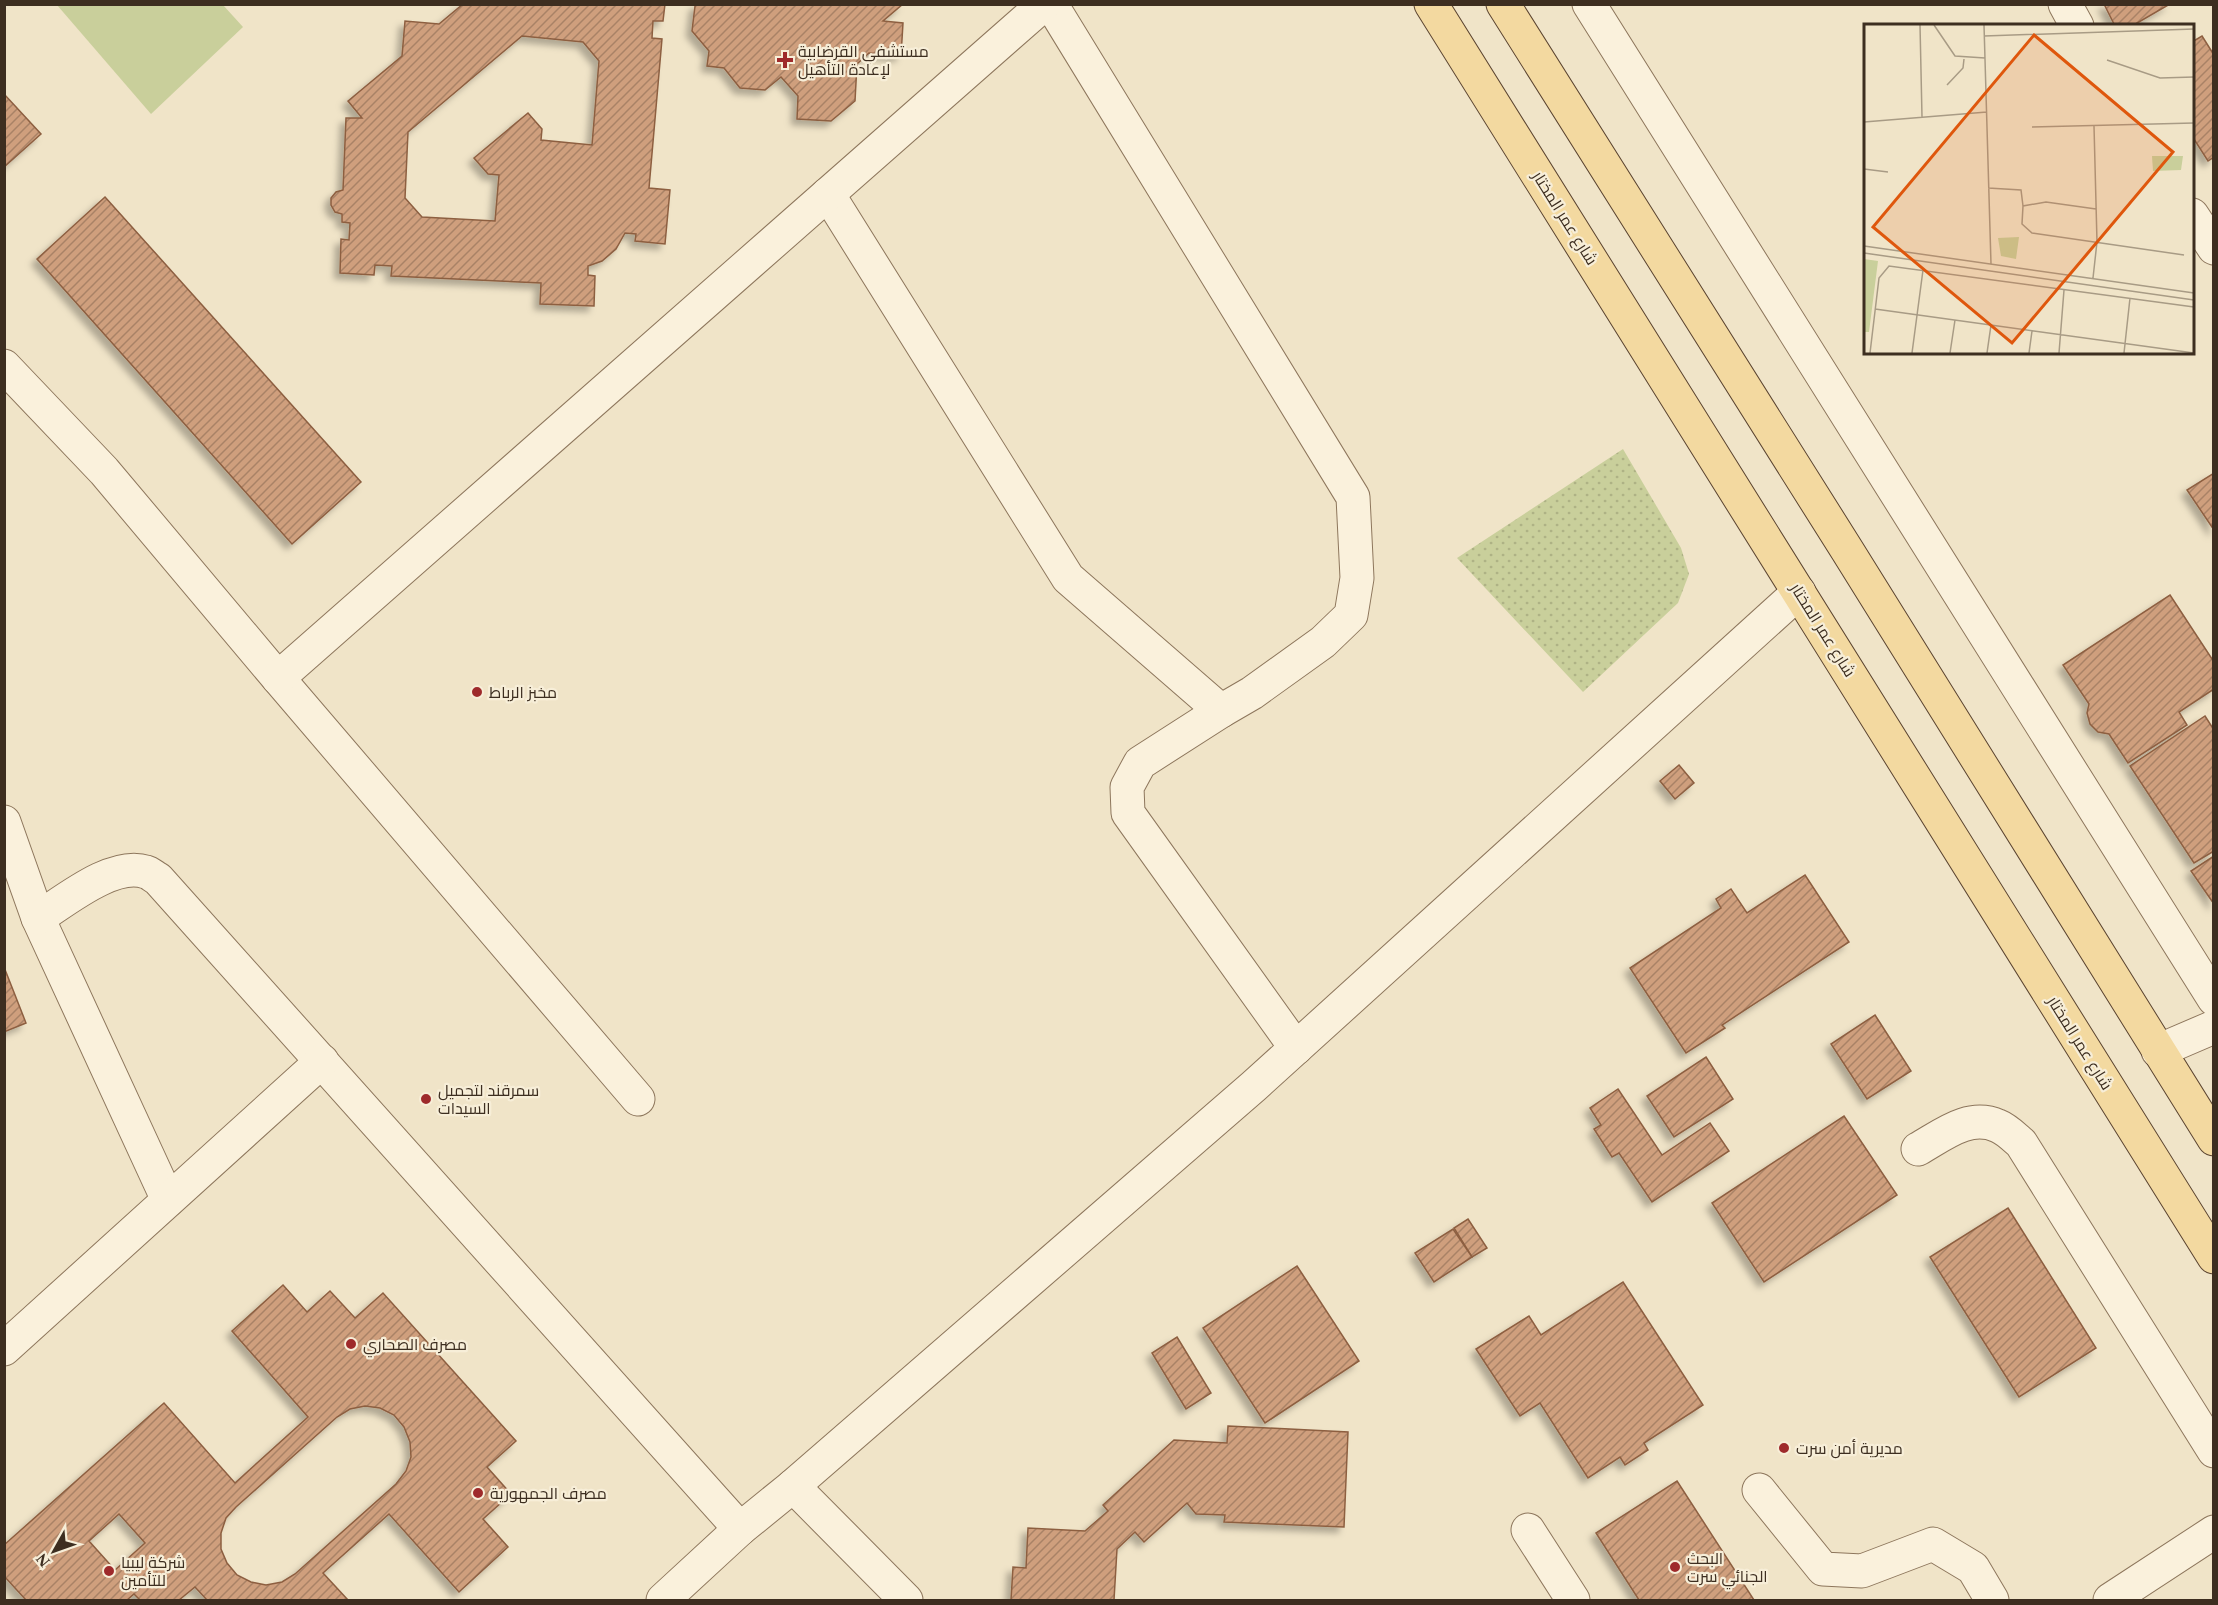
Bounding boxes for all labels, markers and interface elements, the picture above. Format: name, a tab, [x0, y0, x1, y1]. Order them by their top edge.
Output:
inset map	[1864, 24, 2194, 354]
place label: مستشفي القرضابية لإعادة التأهيل	[798, 43, 929, 80]
marker: مستشفي القرضابية لإعادة التأهيل	[776, 51, 794, 69]
street label: شارع عمر المختار	[1526, 167, 1601, 269]
street label: شارع عمر المختار	[1784, 579, 1859, 681]
place label: مخبز الرباط	[489, 684, 557, 702]
marker: مخبز الرباط	[470, 685, 484, 699]
street label: شارع عمر المختار	[2041, 992, 2116, 1094]
place label: سمرقند لتجميل السيدات	[438, 1082, 539, 1118]
marker: سمرقند لتجميل السيدات	[419, 1092, 433, 1106]
place label: مصرف الصحاري	[363, 1336, 467, 1358]
marker: مصرف الصحاري	[344, 1337, 358, 1351]
place label: مديرية أمن سرت	[1796, 1439, 1903, 1459]
marker: مديرية أمن سرت	[1777, 1441, 1791, 1455]
place label: مصرف الجمهورية	[490, 1485, 607, 1504]
marker: مصرف الجمهورية	[471, 1486, 485, 1500]
north arrow	[24, 1521, 84, 1581]
text: N	[32, 1550, 53, 1570]
place label: البحث الجنائي سرت	[1687, 1550, 1768, 1590]
place label: شركة ليبيا للتأمين	[121, 1554, 185, 1591]
marker: البحث الجنائي سرت	[1668, 1560, 1682, 1574]
marker: شركة ليبيا للتأمين	[102, 1564, 116, 1578]

